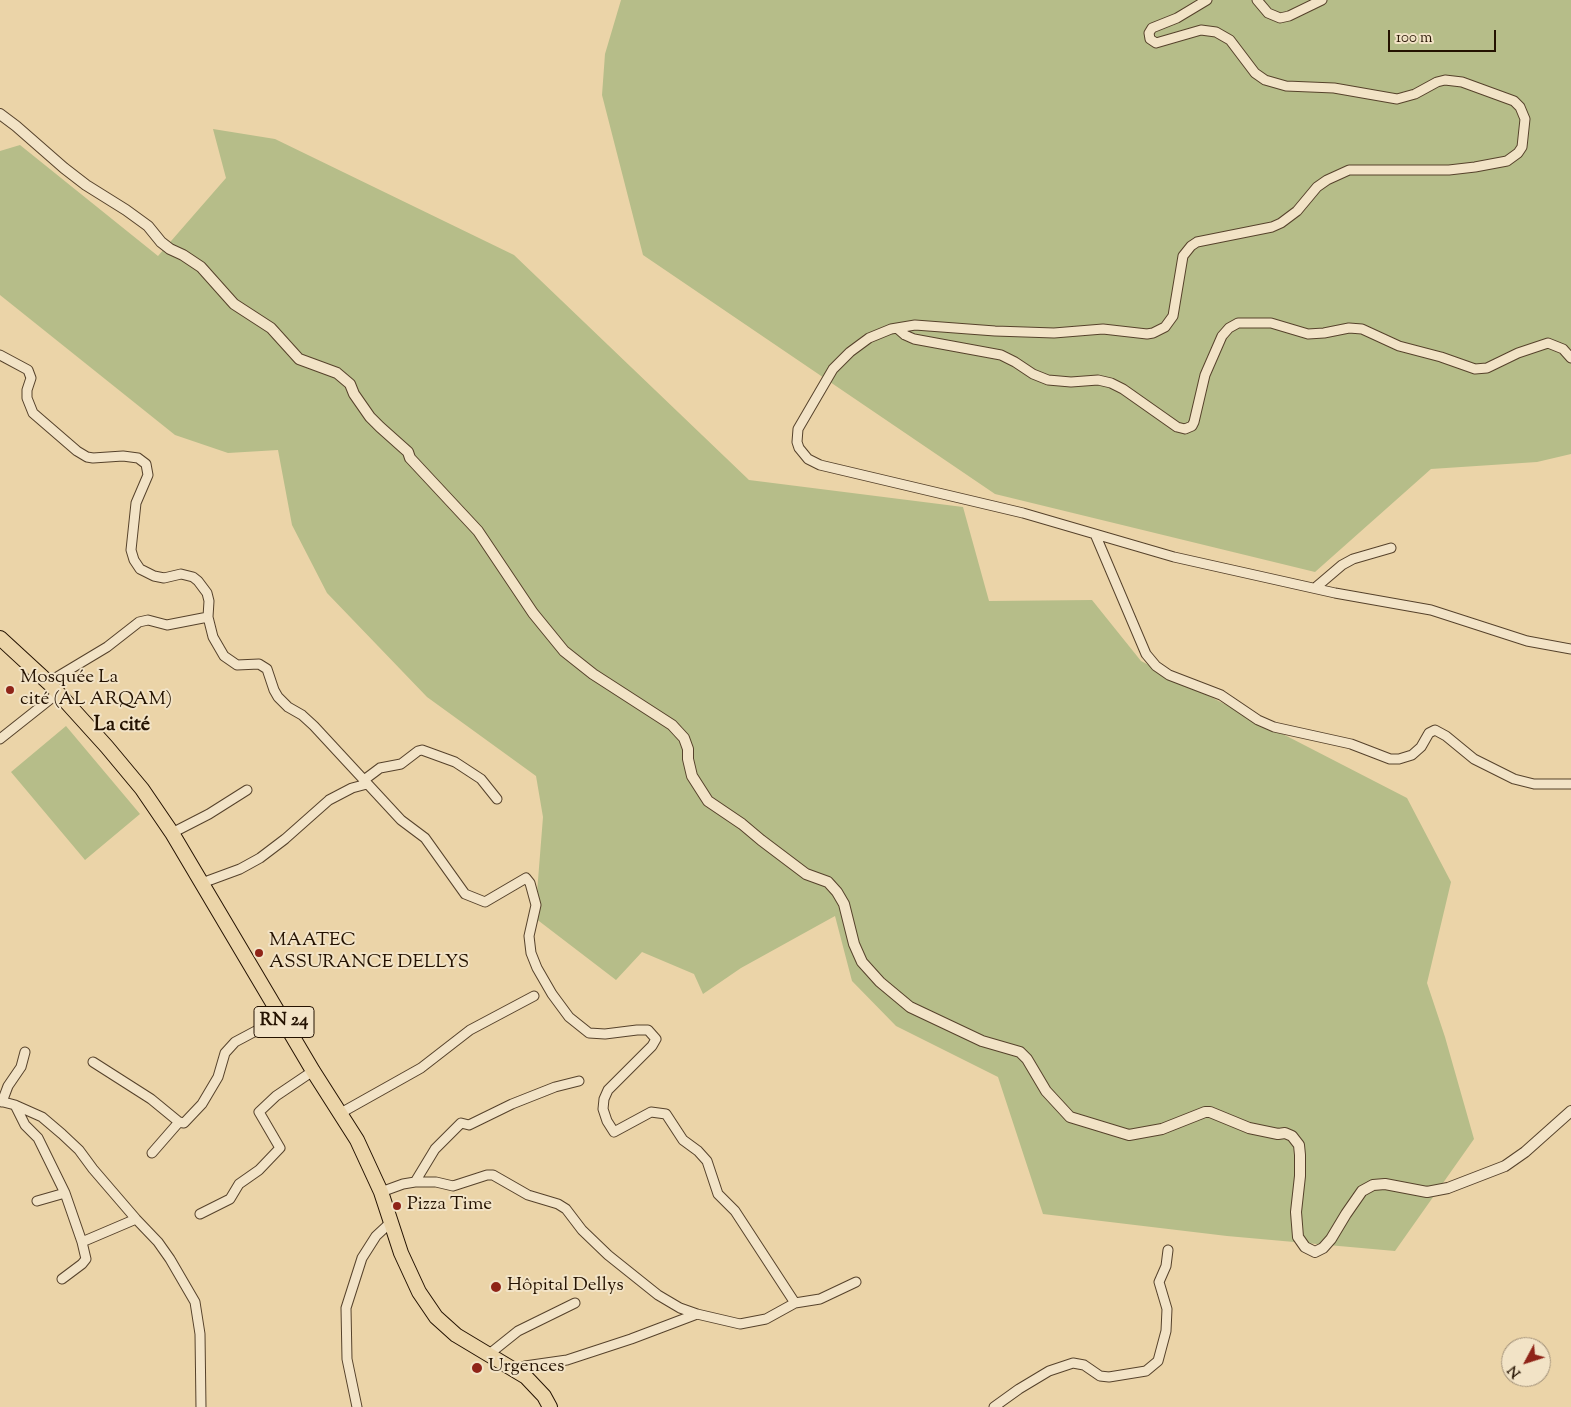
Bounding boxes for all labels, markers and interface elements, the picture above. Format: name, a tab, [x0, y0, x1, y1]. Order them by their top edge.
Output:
scale bar	[1391, 20, 1498, 52]
text: 100 m	[1396, 28, 1432, 49]
place label: Mosquée La cité (AL ARQAM)	[20, 668, 172, 712]
marker: Mosquée La cité (AL ARQAM)	[4, 684, 16, 696]
district label: La cité	[94, 715, 150, 739]
place label: MAATEC ASSURANCE DELLYS	[269, 931, 469, 975]
marker: MAATEC ASSURANCE DELLYS	[253, 947, 265, 959]
road number: RN 24	[254, 1006, 314, 1038]
place label: Pizza Time	[407, 1195, 492, 1217]
marker: Pizza Time	[391, 1200, 403, 1212]
place label: Hôpital Dellys	[507, 1276, 624, 1298]
marker: Hôpital Dellys	[489, 1280, 503, 1294]
north arrow	[1501, 1337, 1551, 1387]
place label: Urgences	[488, 1357, 565, 1379]
text: N	[1504, 1360, 1527, 1382]
marker: Urgences	[470, 1361, 484, 1375]

